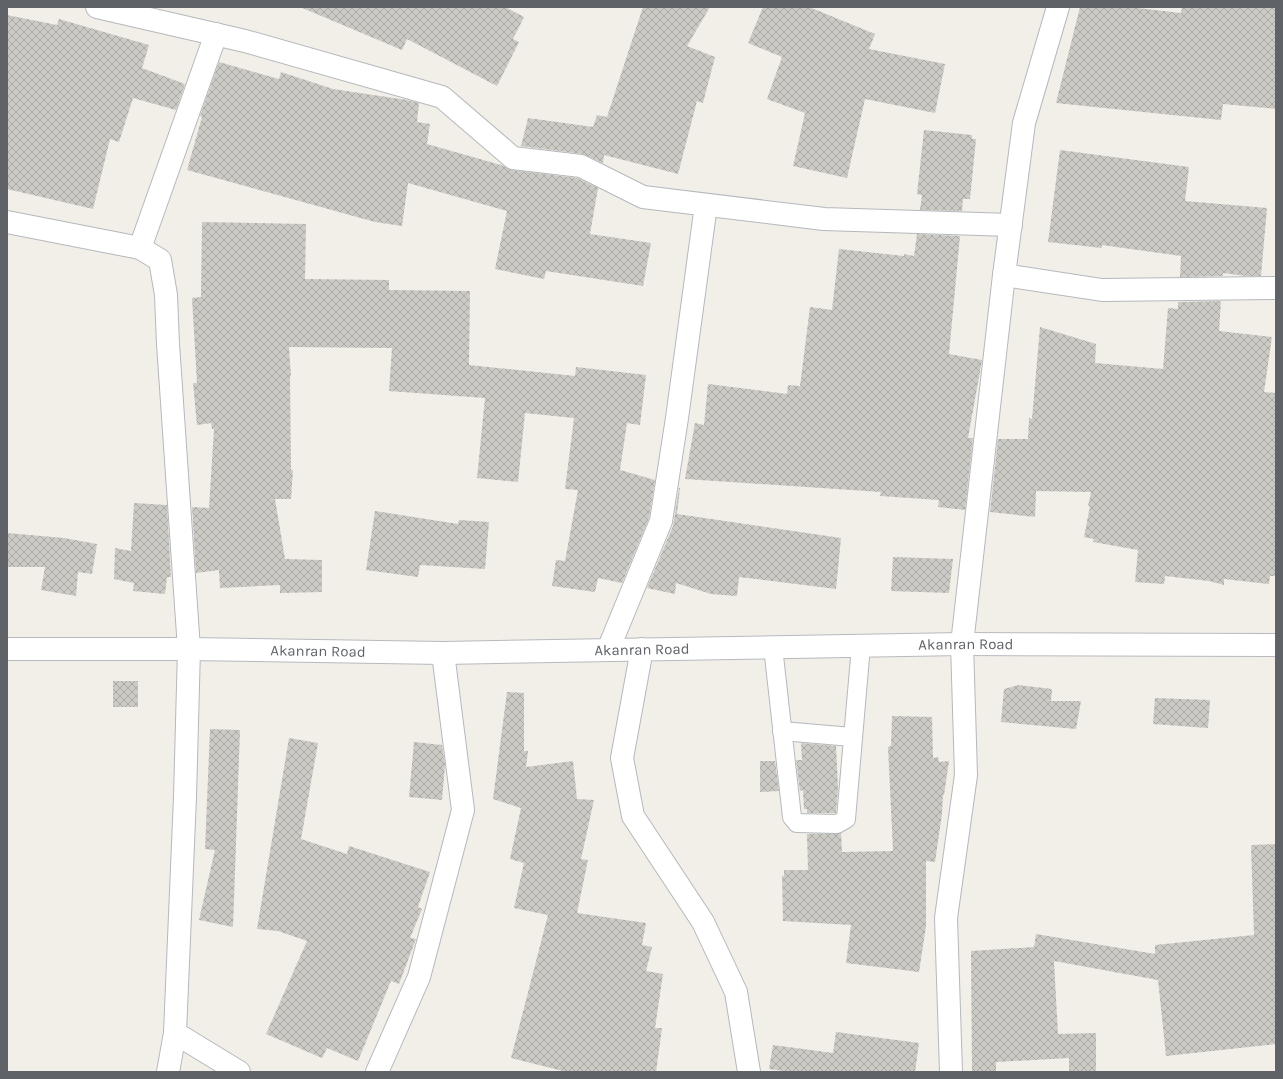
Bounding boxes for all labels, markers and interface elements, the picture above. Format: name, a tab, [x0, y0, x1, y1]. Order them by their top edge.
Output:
street label: Akanran Road	[918, 635, 1014, 654]
street label: Akanran Road	[594, 640, 690, 659]
street label: Akanran Road	[270, 641, 366, 661]

